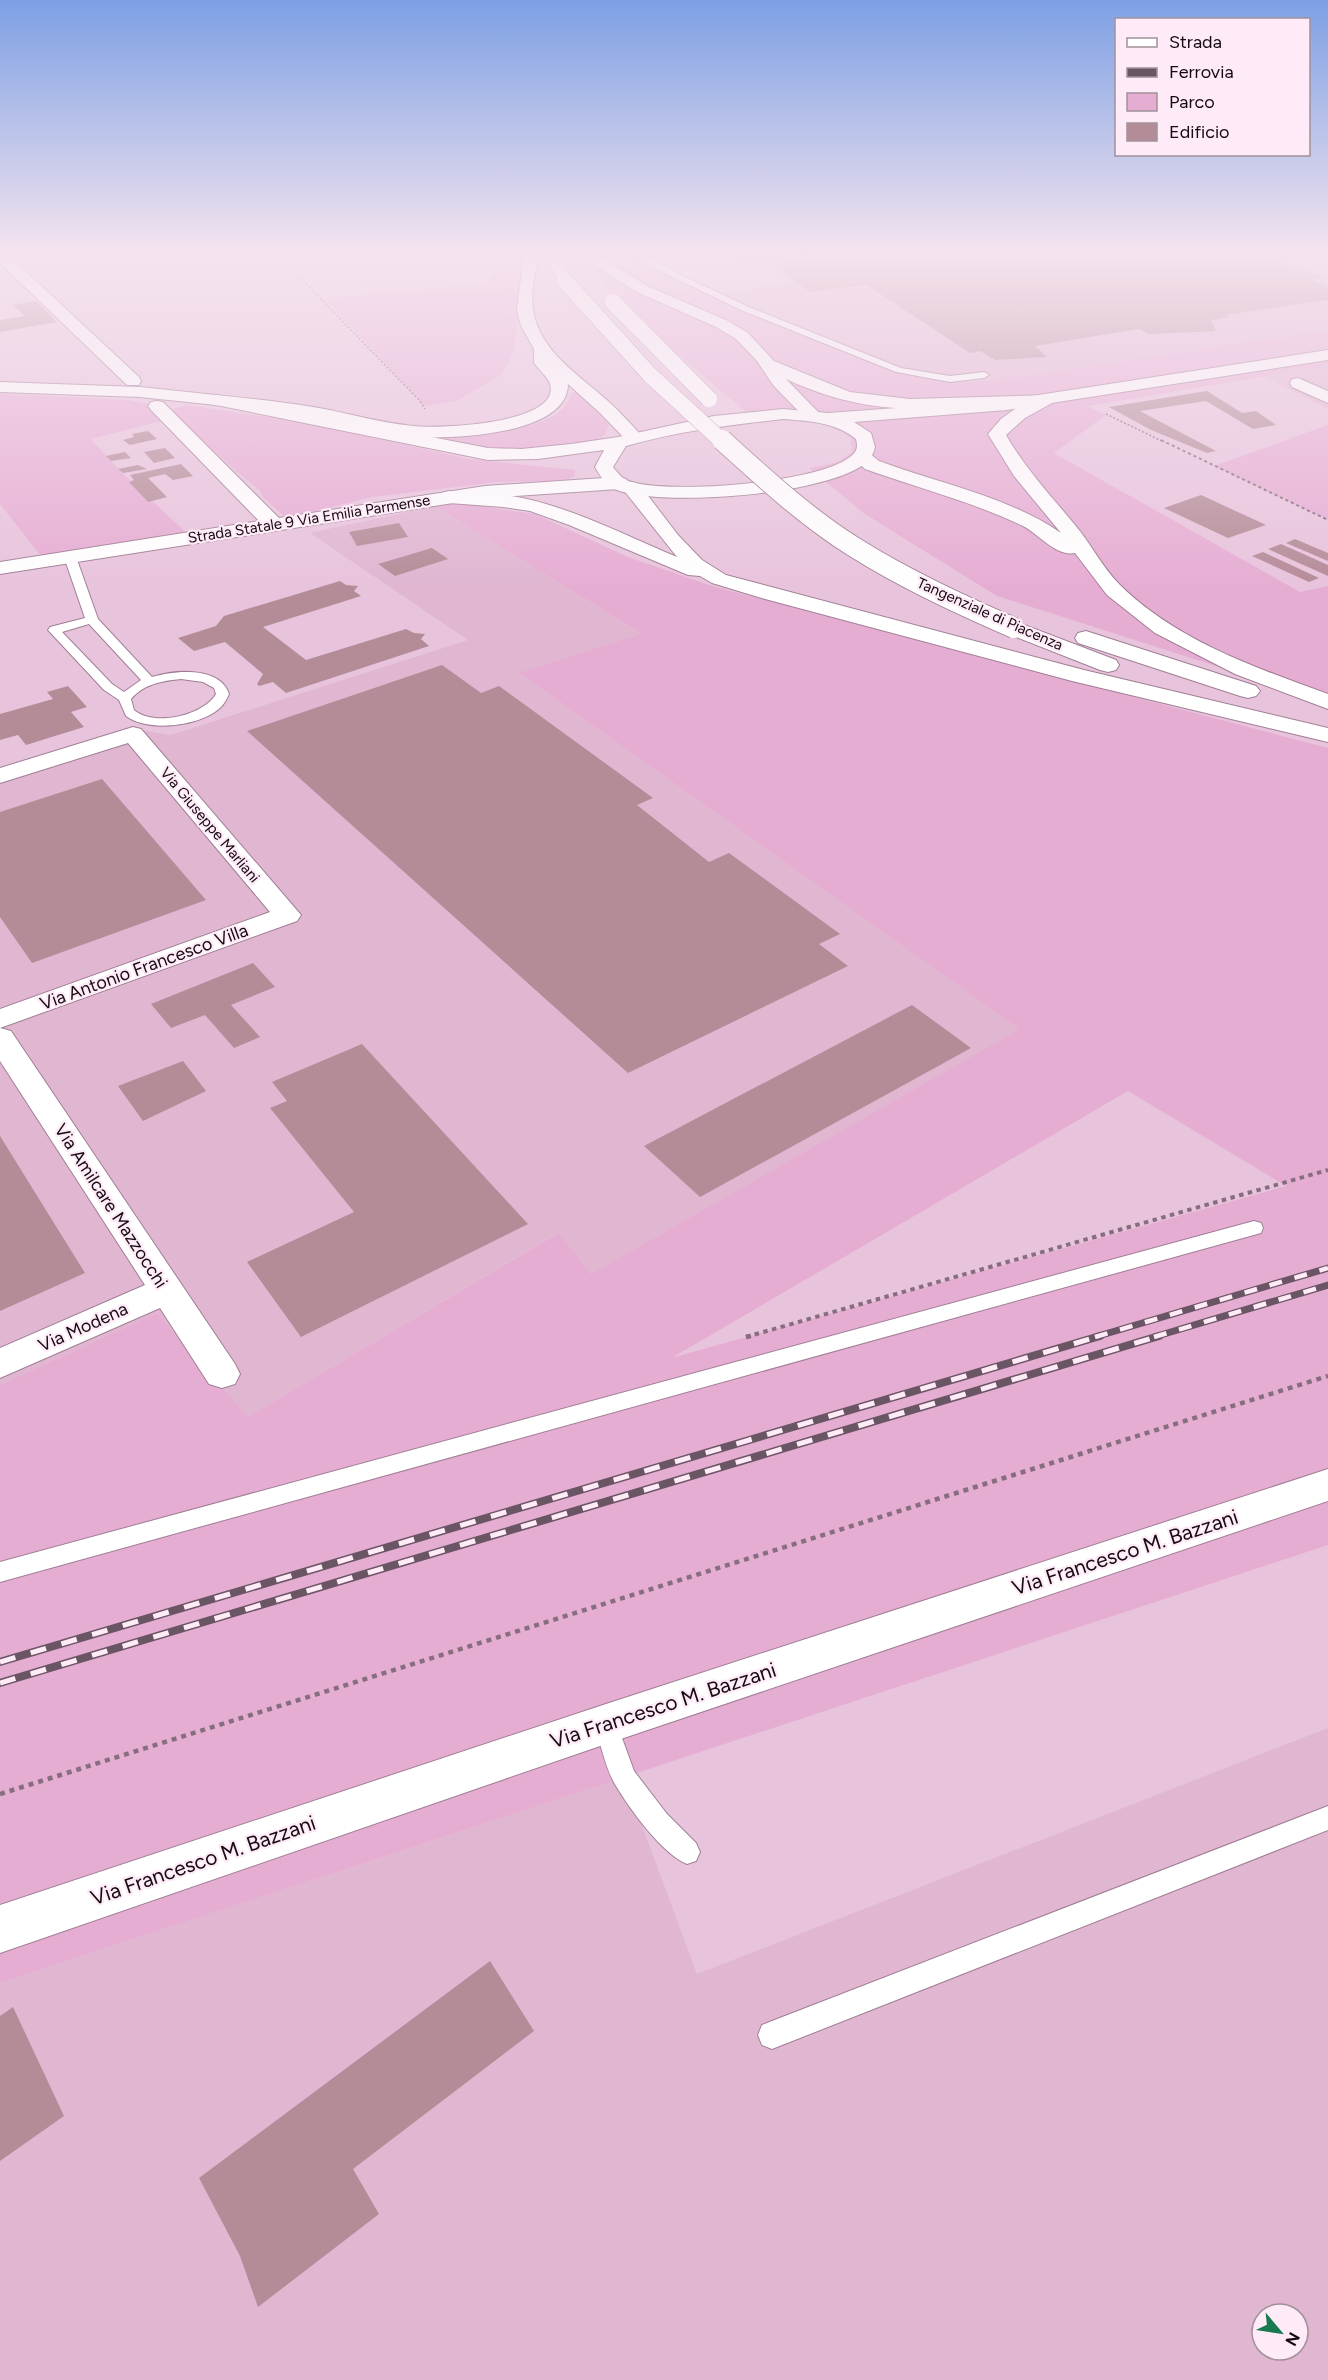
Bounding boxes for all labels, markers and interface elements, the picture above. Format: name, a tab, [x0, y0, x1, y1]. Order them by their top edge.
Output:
legend	[1115, 18, 1310, 156]
text: Strada	[1169, 31, 1222, 53]
text: Ferrovia	[1169, 61, 1234, 83]
text: Parco	[1169, 91, 1215, 113]
text: Edificio	[1169, 121, 1230, 143]
street label: Strada Statale 9 Via Emilia Parmense	[187, 491, 431, 547]
street label: Tangenziale di Piacenza	[914, 574, 1066, 654]
street label: Via Giuseppe Marliani	[157, 764, 263, 886]
street label: Via Antonio Francesco Villa	[37, 919, 251, 1015]
street label: Via Amilcare Mazzocchi	[50, 1120, 172, 1292]
street label: Via Modena	[35, 1298, 131, 1356]
street label: Via Francesco M. Bazzani	[1009, 1504, 1241, 1600]
street label: Via Francesco M. Bazzani	[547, 1657, 779, 1753]
street label: Via Francesco M. Bazzani	[87, 1810, 319, 1910]
north arrow	[1250, 2302, 1310, 2362]
text: N	[1281, 2329, 1304, 2349]

